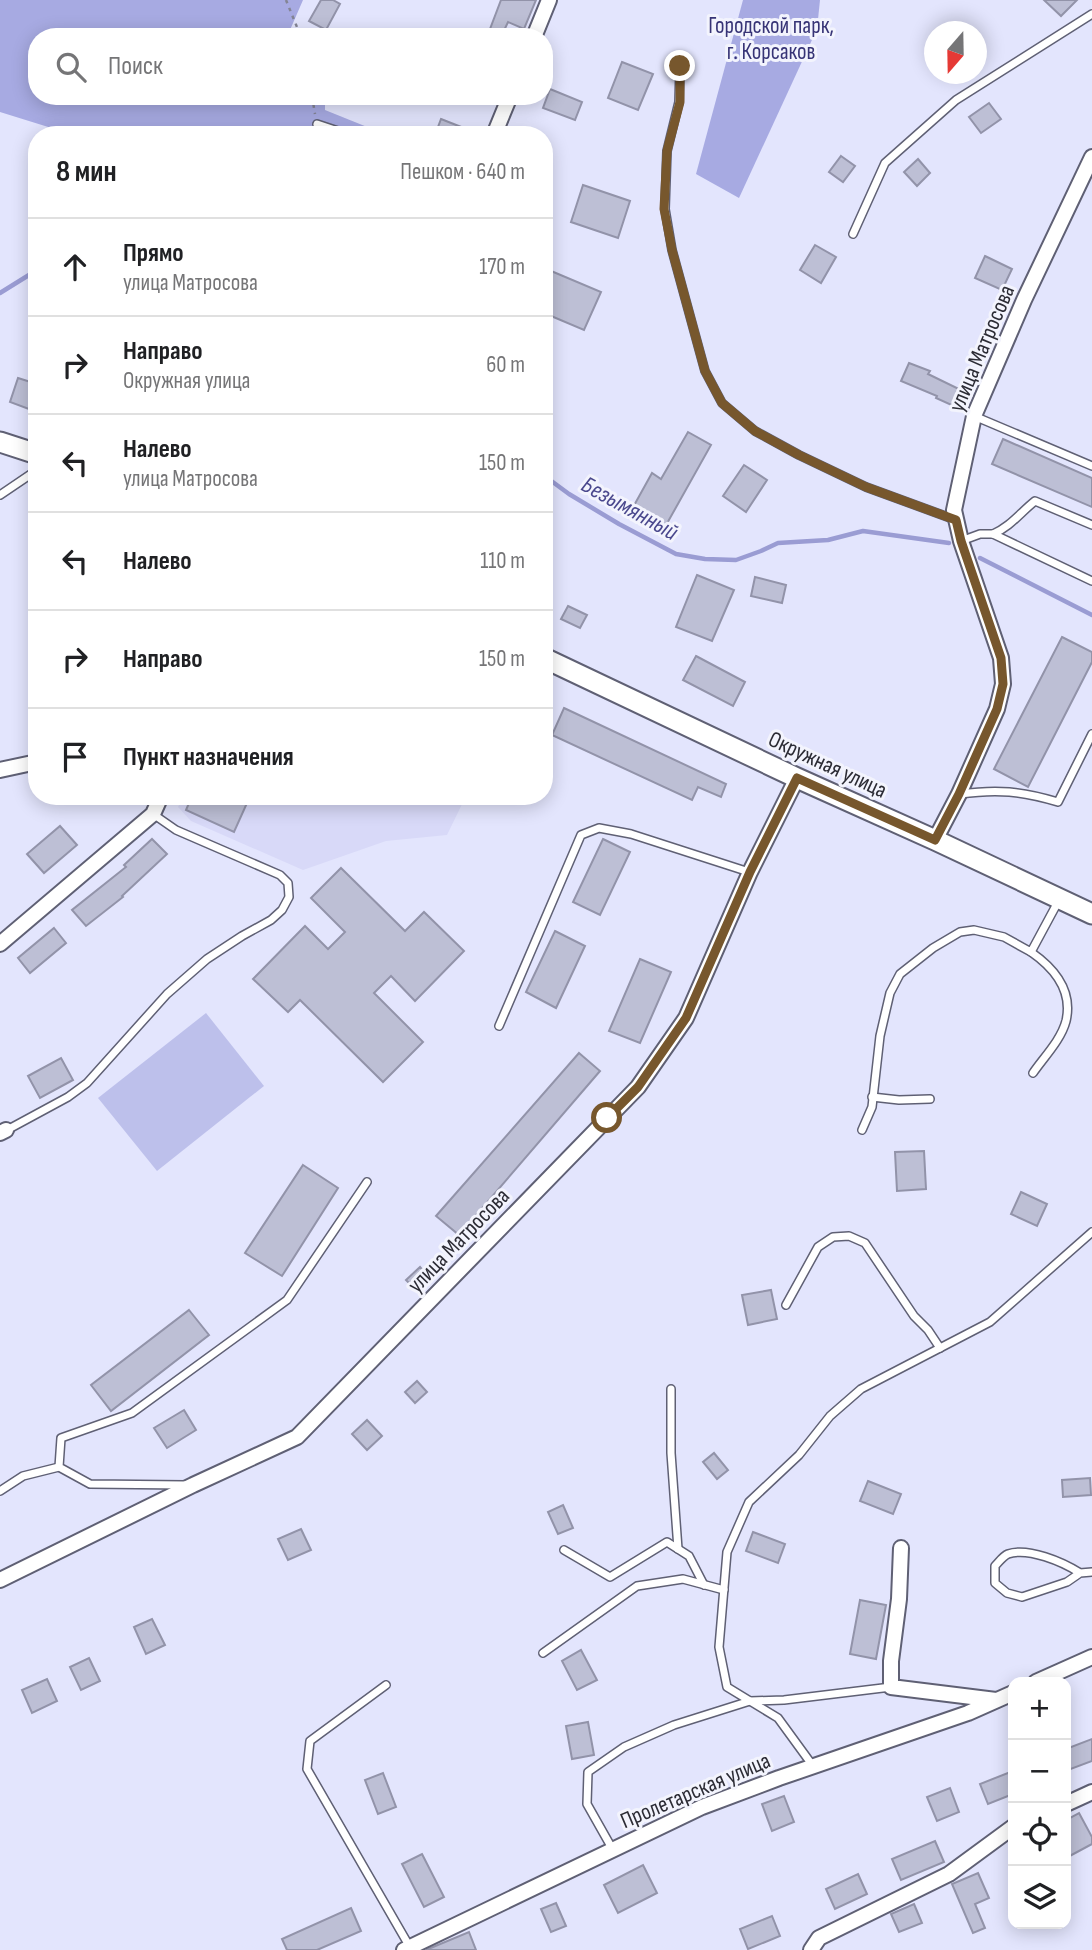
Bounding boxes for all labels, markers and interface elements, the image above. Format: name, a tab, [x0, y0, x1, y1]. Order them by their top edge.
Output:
park label: Городской парк, г. Корсаков	[708, 12, 834, 66]
north arrow	[924, 21, 987, 84]
search box	[28, 28, 553, 105]
icon: search	[52, 48, 90, 86]
route end	[664, 50, 695, 81]
text: Поиск	[108, 51, 163, 82]
text: 8 мин	[56, 154, 117, 190]
text: Пешком · 640 m	[400, 158, 525, 186]
text: Прямо	[123, 238, 184, 269]
icon: ahead	[56, 248, 94, 286]
text: 170 m	[479, 253, 525, 281]
text: улица Матросова	[123, 269, 258, 297]
street label: улица Матросова	[943, 281, 1021, 416]
text: Направо	[123, 336, 202, 367]
icon: right	[56, 346, 94, 384]
text: 60 m	[486, 351, 525, 379]
text: Окружная улица	[123, 367, 250, 395]
text: Налево	[123, 434, 192, 465]
icon: left	[56, 444, 94, 482]
text: 150 m	[479, 449, 525, 477]
text: улица Матросова	[123, 465, 258, 493]
water label: Безымянный	[576, 470, 683, 547]
icon: left	[56, 542, 94, 580]
text: Налево	[123, 546, 192, 577]
text: 110 m	[480, 547, 525, 575]
icon: right	[56, 640, 94, 678]
text: Направо	[123, 644, 202, 675]
text: 150 m	[479, 645, 525, 673]
street label: Окружная улица	[764, 725, 891, 805]
icon: arrive	[56, 738, 94, 776]
text: Пункт назначения	[123, 742, 294, 773]
route start	[591, 1102, 622, 1133]
street label: улица Матросова	[402, 1182, 516, 1299]
map controls	[1008, 1677, 1071, 1929]
button: +	[1008, 1677, 1071, 1740]
button: −	[1008, 1740, 1071, 1803]
street label: Пролетарская улица	[616, 1747, 775, 1835]
button: locate	[1008, 1803, 1071, 1866]
button: layers	[1008, 1866, 1071, 1929]

